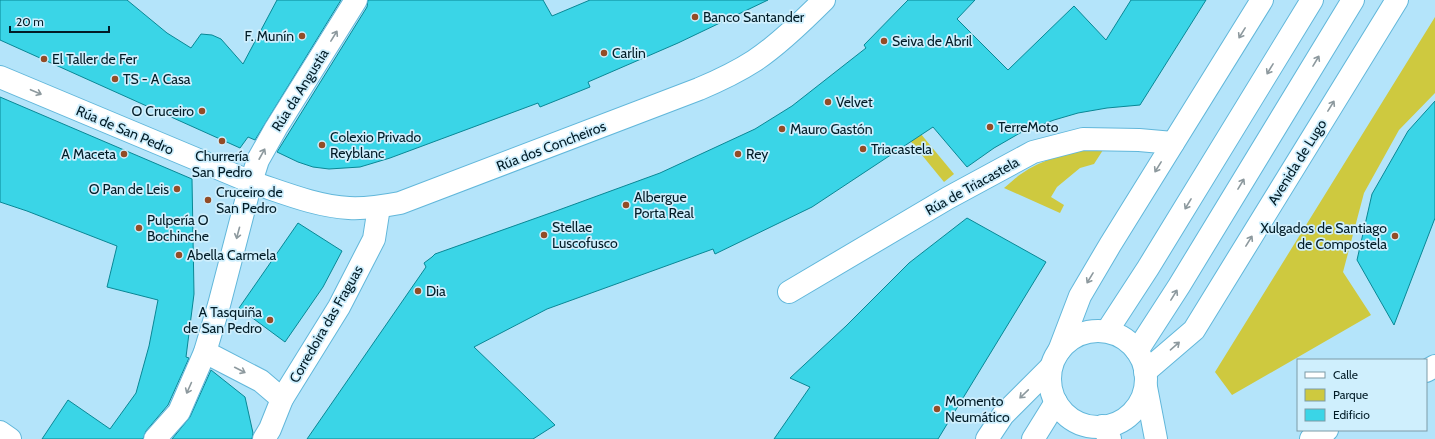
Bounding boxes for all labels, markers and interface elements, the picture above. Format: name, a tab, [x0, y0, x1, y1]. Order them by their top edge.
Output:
scale bar	[10, 8, 109, 34]
place label: Banco Santander	[703, 8, 805, 26]
marker: Banco Santander	[690, 12, 700, 22]
text: 20 m	[16, 14, 44, 29]
place label: F. Munín	[244, 27, 294, 45]
one-way arrow	[1237, 27, 1245, 39]
one-way arrow	[330, 30, 338, 42]
marker: F. Munín	[297, 31, 307, 41]
place label: Seiva de Abril	[892, 32, 973, 50]
marker: Seiva de Abril	[879, 36, 889, 46]
place label: Carlin	[612, 44, 646, 62]
street label: Rúa da Angustia	[267, 45, 333, 135]
marker: Carlin	[599, 48, 609, 58]
place label: El Taller de Fer	[52, 50, 138, 68]
marker: El Taller de Fer	[39, 54, 49, 64]
one-way arrow	[1312, 56, 1320, 67]
one-way arrow	[1265, 63, 1273, 75]
place label: TS - A Casa	[123, 70, 191, 88]
marker: TS - A Casa	[110, 74, 120, 84]
one-way arrow	[29, 89, 41, 96]
place label: Velvet	[836, 93, 873, 111]
marker: Velvet	[823, 97, 833, 107]
one-way arrow	[1328, 100, 1336, 112]
street label: Rúa de San Pedro	[74, 101, 177, 159]
place label: O Cruceiro	[131, 102, 194, 120]
marker: O Cruceiro	[197, 106, 207, 116]
street label: Avenida de Lugo	[1264, 116, 1331, 208]
street label: Rúa dos Concheiros	[494, 117, 608, 175]
place label: TerreMoto	[998, 118, 1059, 136]
place label: Mauro Gastón	[790, 120, 873, 138]
marker: TerreMoto	[985, 122, 995, 132]
marker: Mauro Gastón	[777, 124, 787, 134]
place label: Colexio Privado Reyblanc	[330, 128, 421, 162]
marker: Churrería San Pedro	[217, 136, 227, 146]
marker: Colexio Privado Reyblanc	[317, 140, 327, 150]
place label: Triacastela	[871, 140, 932, 158]
marker: Triacastela	[858, 144, 868, 154]
place label: A Maceta	[61, 145, 116, 163]
place label: Rey	[746, 145, 768, 163]
place label: Churrería San Pedro	[192, 147, 253, 181]
one-way arrow	[258, 148, 266, 160]
marker: A Maceta	[119, 149, 129, 159]
marker: Rey	[733, 149, 743, 159]
street label: Rúa de Triacastela	[922, 153, 1022, 219]
one-way arrow	[1154, 161, 1162, 173]
one-way arrow	[1238, 178, 1246, 190]
place label: O Pan de Leis	[89, 180, 169, 198]
place label: Cruceiro de San Pedro	[216, 183, 283, 217]
marker: O Pan de Leis	[172, 184, 182, 194]
place label: Albergue Porta Real	[634, 188, 695, 222]
marker: Cruceiro de San Pedro	[203, 195, 213, 205]
one-way arrow	[1183, 198, 1191, 210]
marker: Albergue Porta Real	[621, 200, 631, 210]
place label: Pulpería O Bochinche	[147, 211, 209, 245]
place label: Stellae Luscofusco	[552, 218, 618, 252]
place label: Xulgados de Santiago de Compostela	[1261, 219, 1387, 253]
marker: Pulpería O Bochinche	[134, 223, 144, 233]
one-way arrow	[234, 227, 241, 240]
marker: Stellae Luscofusco	[539, 230, 549, 240]
marker: Xulgados de Santiago de Compostela	[1390, 231, 1400, 241]
one-way arrow	[1245, 235, 1253, 247]
place label: Abella Carmela	[187, 246, 277, 264]
marker: Abella Carmela	[174, 250, 184, 260]
street label: Corredoira das Fraguas	[285, 262, 367, 386]
one-way arrow	[1086, 272, 1094, 284]
place label: Dia	[426, 282, 446, 300]
marker: Dia	[413, 286, 423, 296]
one-way arrow	[1170, 290, 1178, 301]
place label: A Tasquiña de San Pedro	[183, 303, 262, 337]
marker: A Tasquiña de San Pedro	[265, 315, 275, 325]
one-way arrow	[1170, 342, 1180, 351]
legend	[1297, 359, 1427, 431]
one-way arrow	[234, 367, 246, 374]
text: Calle	[1333, 367, 1358, 382]
one-way arrow	[185, 381, 192, 393]
text: Parque	[1333, 387, 1368, 402]
one-way arrow	[1019, 389, 1029, 399]
place label: Momento Neumático	[945, 392, 1010, 426]
marker: Momento Neumático	[932, 404, 942, 414]
text: Edificio	[1333, 407, 1370, 422]

